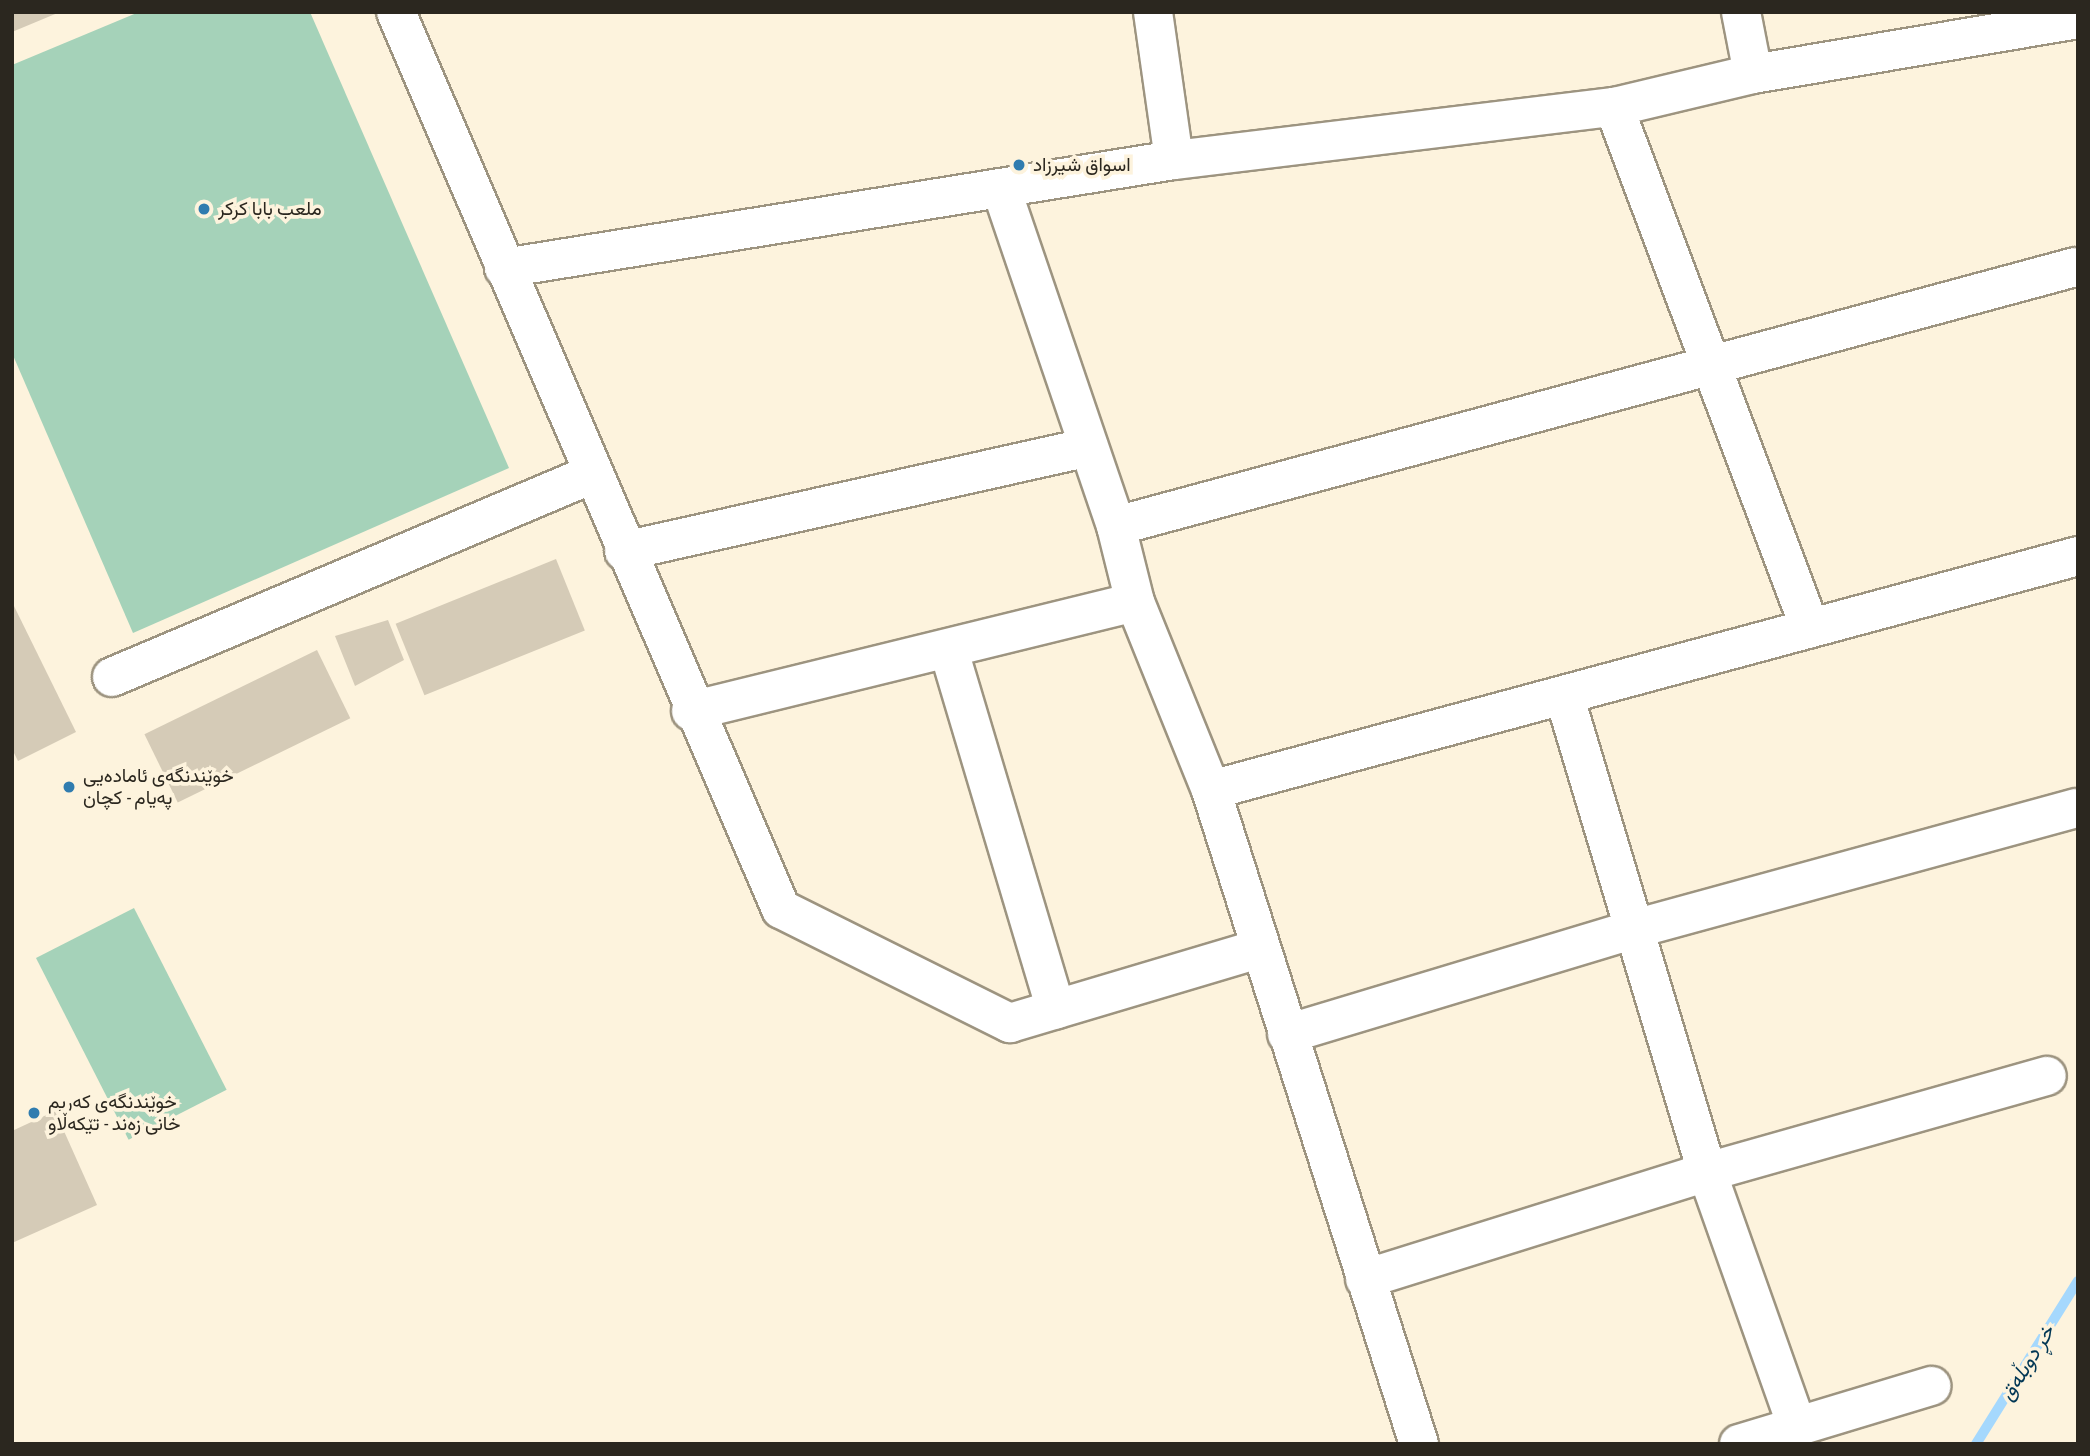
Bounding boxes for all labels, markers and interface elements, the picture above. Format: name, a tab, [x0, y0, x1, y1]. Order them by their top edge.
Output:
place label: اسواق شيرزاد	[1033, 154, 1131, 176]
marker: اسواق شيرزاد	[1011, 157, 1027, 173]
place label: ملعب بابا كركر	[218, 198, 322, 220]
marker: ملعب بابا كركر	[196, 201, 212, 217]
place label: خوێندنگەی ئامادەیی پەیام - کچان	[83, 765, 234, 809]
marker: خوێندنگەی ئامادەیی پەیام - کچان	[61, 779, 77, 795]
place label: خوێندنگەی کەریم خانی زەند - تێکەڵاو	[48, 1091, 182, 1135]
marker: خوێندنگەی کەریم خانی زەند - تێکەڵاو	[26, 1105, 42, 1121]
water label: خڕ دوبڵەق	[1994, 1321, 2060, 1405]

